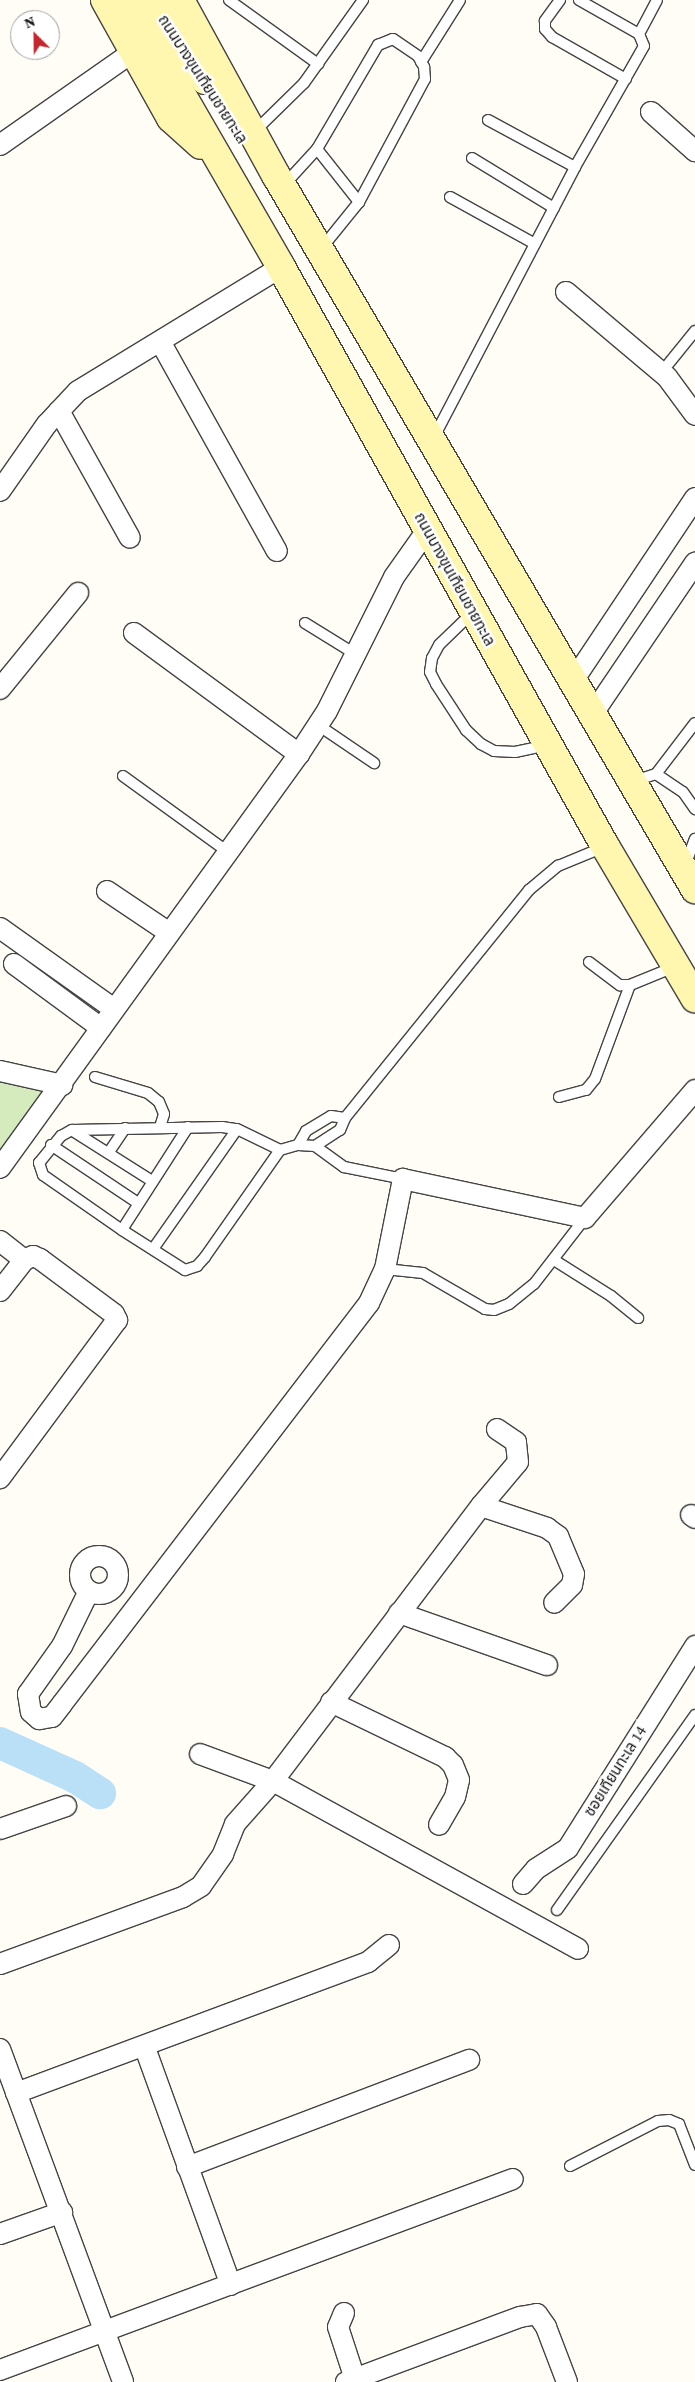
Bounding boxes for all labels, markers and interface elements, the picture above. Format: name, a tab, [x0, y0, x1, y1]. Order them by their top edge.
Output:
north arrow	[10, 10, 60, 60]
text: N	[21, 11, 38, 33]
street label: ถนนบางขุนเทียนชายทะเล	[155, 11, 251, 147]
street label: ถนนบางขุนเทียนชายทะเล	[411, 509, 499, 649]
street label: ซอยเทียนทะเล 14	[580, 1723, 650, 1819]

